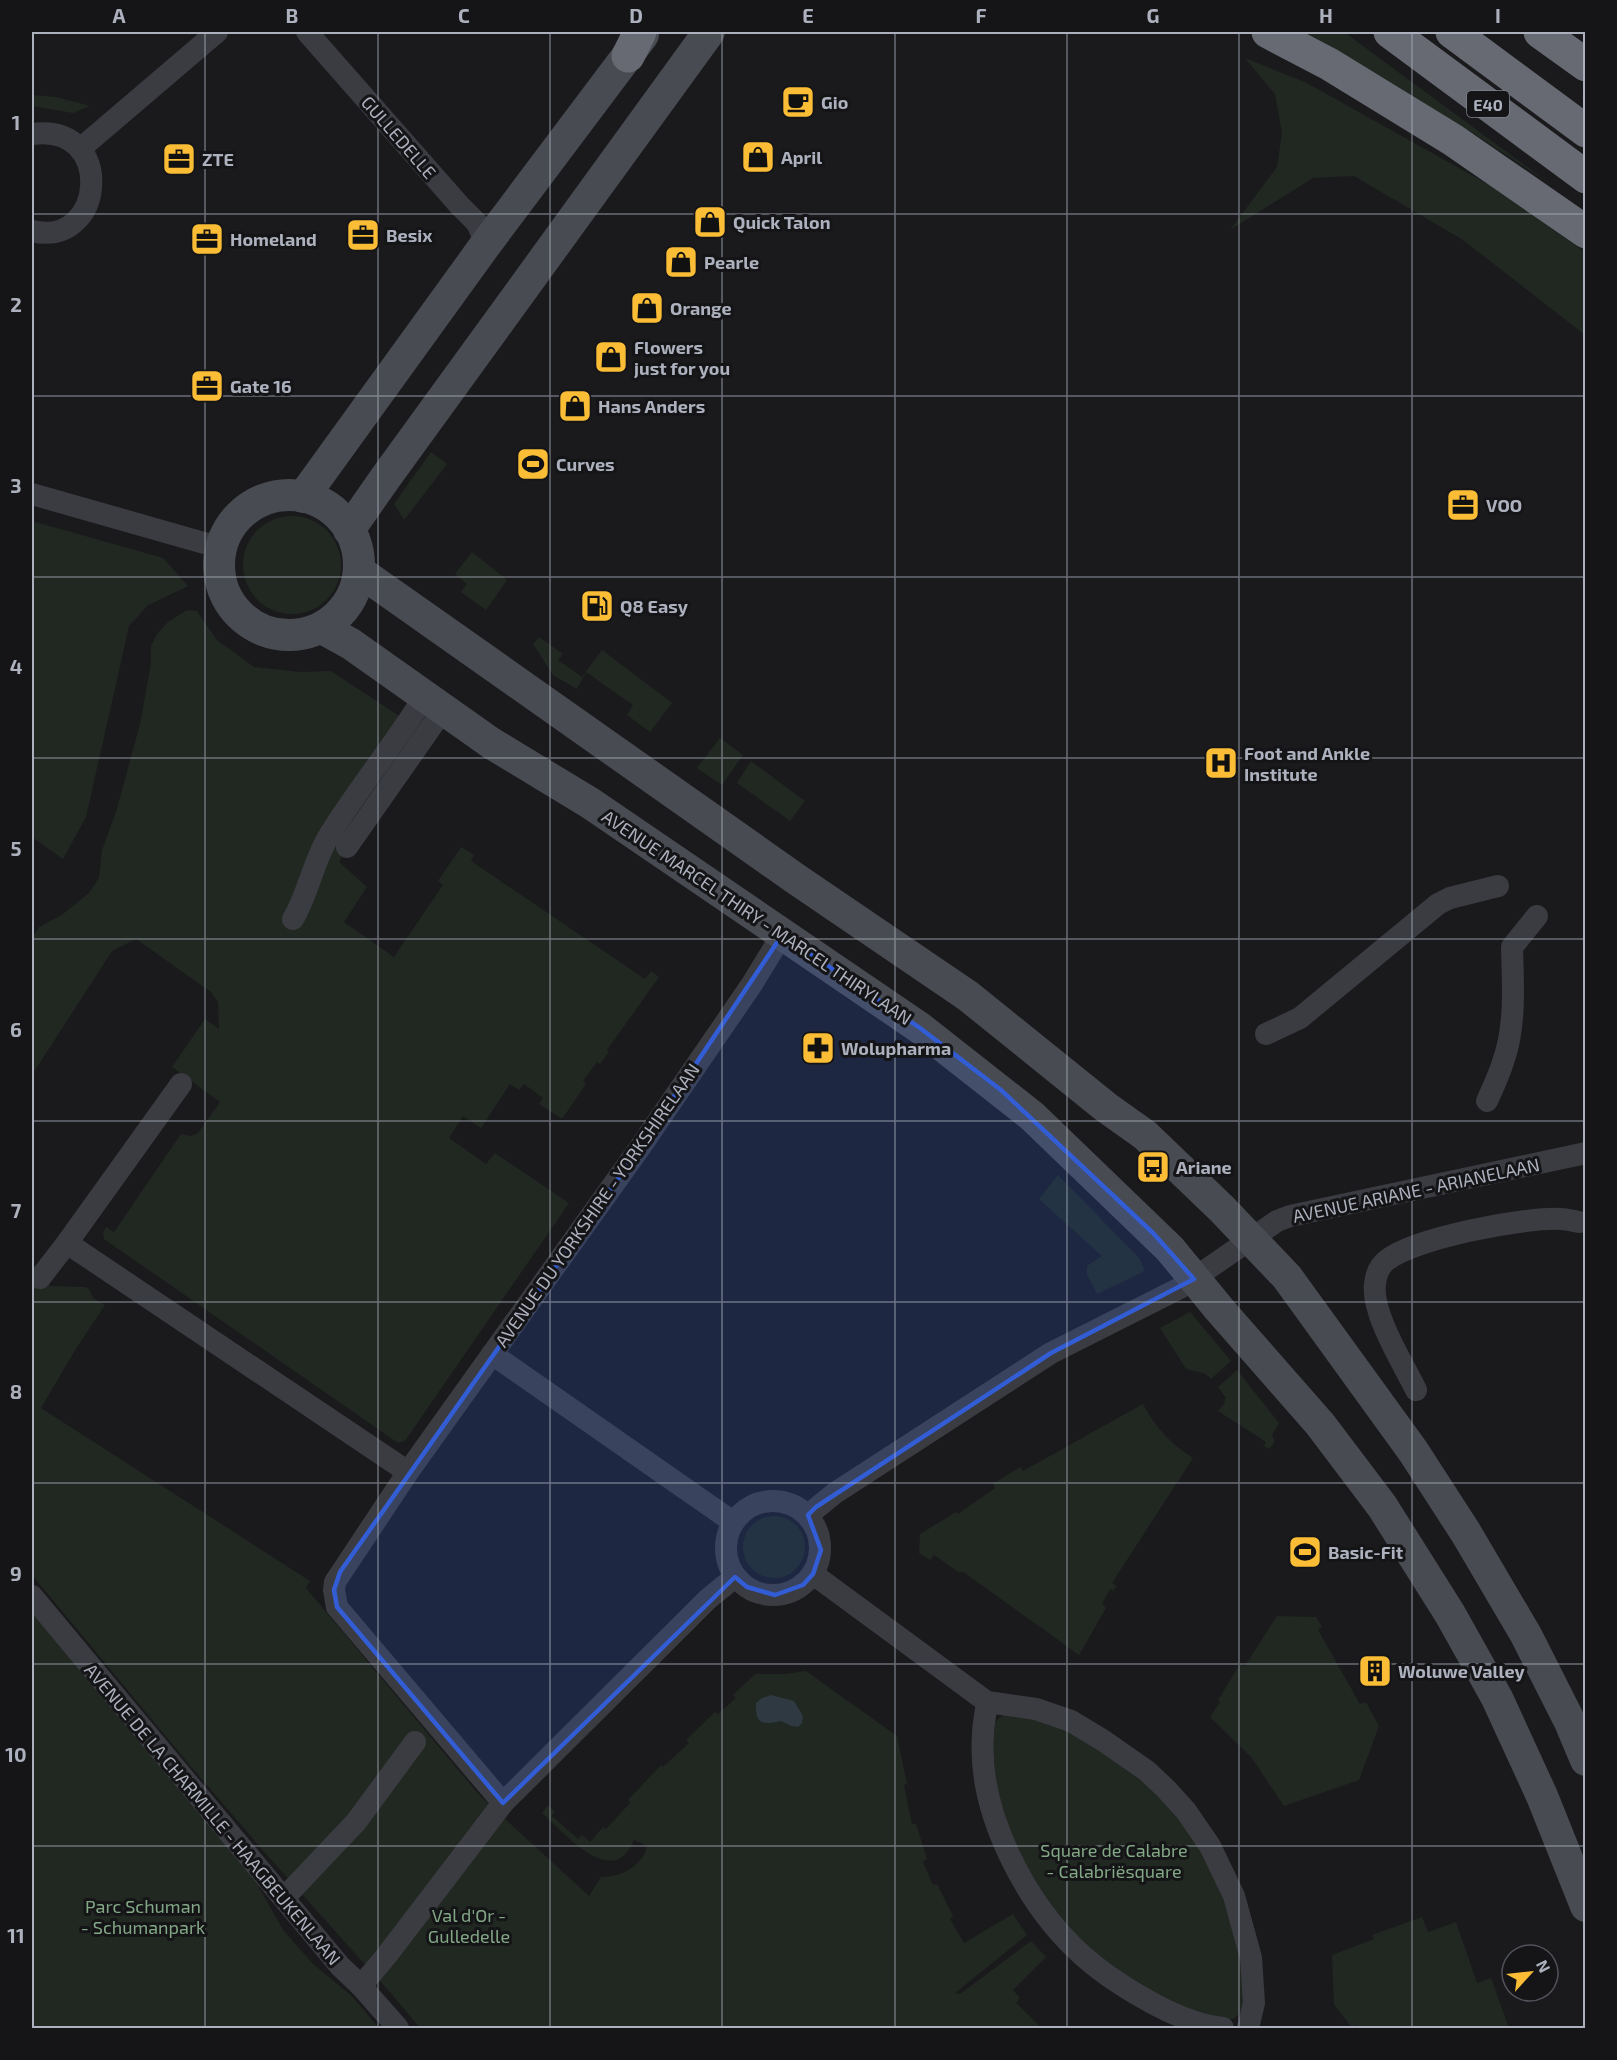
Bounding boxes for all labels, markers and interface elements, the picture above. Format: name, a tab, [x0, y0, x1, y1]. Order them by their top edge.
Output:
text: A	[112, 3, 126, 27]
text: B	[286, 3, 298, 27]
text: C	[458, 3, 470, 27]
text: D	[629, 3, 643, 27]
text: E	[802, 3, 814, 27]
text: F	[975, 3, 987, 27]
text: G	[1147, 3, 1159, 27]
text: H	[1319, 3, 1333, 27]
text: I	[1495, 3, 1501, 27]
cafe icon: Gio	[780, 84, 816, 120]
street label: GULLEDELLE	[357, 91, 441, 183]
place label: Gio	[821, 91, 848, 113]
road number: E40	[1467, 91, 1509, 117]
text: 1	[12, 110, 20, 134]
shop icon: April	[740, 139, 776, 175]
office icon: ZTE	[161, 141, 197, 177]
place label: April	[781, 146, 822, 168]
place label: ZTE	[202, 148, 234, 170]
shop icon: Quick Talon	[692, 204, 728, 240]
place label: Quick Talon	[733, 211, 831, 233]
office icon: Besix	[345, 217, 381, 253]
office icon: Homeland	[189, 221, 225, 257]
place label: Besix	[386, 224, 433, 246]
place label: Homeland	[230, 228, 317, 250]
shop icon: Pearle	[663, 244, 699, 280]
place label: Pearle	[704, 251, 759, 273]
shop icon: Orange	[629, 290, 665, 326]
text: 2	[10, 292, 22, 316]
place label: Orange	[670, 297, 732, 319]
place label: Flowers just for you	[634, 336, 730, 379]
shop icon: Flowers just for you	[593, 339, 629, 375]
office icon: Gate 16	[189, 368, 225, 404]
place label: Gate 16	[230, 375, 292, 397]
shop icon: Hans Anders	[557, 388, 593, 424]
place label: Hans Anders	[598, 395, 705, 417]
sports icon: Curves	[515, 446, 551, 482]
place label: Curves	[556, 453, 615, 475]
text: 3	[10, 473, 22, 497]
office icon: VOO	[1445, 487, 1481, 523]
place label: VOO	[1486, 494, 1522, 516]
fuel station icon: Q8 Easy	[579, 588, 615, 624]
place label: Q8 Easy	[620, 595, 689, 617]
text: 4	[10, 654, 23, 678]
place label: Foot and Ankle Institute	[1244, 742, 1370, 785]
hospital icon: Foot and Ankle Institute	[1203, 745, 1239, 781]
street label: AVENUE MARCEL THIRY - MARCEL THIRYLAAN	[598, 805, 916, 1029]
text: 5	[10, 836, 22, 860]
text: 6	[10, 1017, 22, 1041]
pharmacy icon: Wolupharma	[800, 1030, 836, 1066]
place label: Wolupharma	[841, 1037, 951, 1059]
street label: AVENUE DU YORKSHIRE - YORKSHIRELAAN	[490, 1059, 704, 1351]
bus stop icon: Ariane	[1135, 1149, 1171, 1185]
street label: AVENUE ARIANE - ARIANELAAN	[1290, 1153, 1542, 1227]
place label: Ariane	[1176, 1156, 1232, 1178]
text: 7	[11, 1198, 22, 1222]
text: 8	[10, 1379, 22, 1403]
sports icon: Basic-Fit	[1287, 1534, 1323, 1570]
place label: Basic-Fit	[1328, 1541, 1404, 1563]
text: 9	[10, 1561, 22, 1585]
building icon: Woluwe Valley	[1357, 1653, 1393, 1689]
street label: AVENUE DE LA CHARMILLE - HAAGBEUKENLAAN	[80, 1659, 346, 1969]
place label: Woluwe Valley	[1398, 1660, 1525, 1682]
text: 10	[5, 1742, 27, 1766]
park label: Square de Calabre - Calabriësquare	[1040, 1839, 1188, 1882]
park label: Parc Schuman - Schumanpark	[81, 1895, 205, 1938]
park label: Val d'Or - Gulledelle	[428, 1904, 510, 1947]
text: 11	[7, 1923, 25, 1947]
north arrow	[1500, 1943, 1560, 2003]
text: N	[1533, 1956, 1555, 1975]

